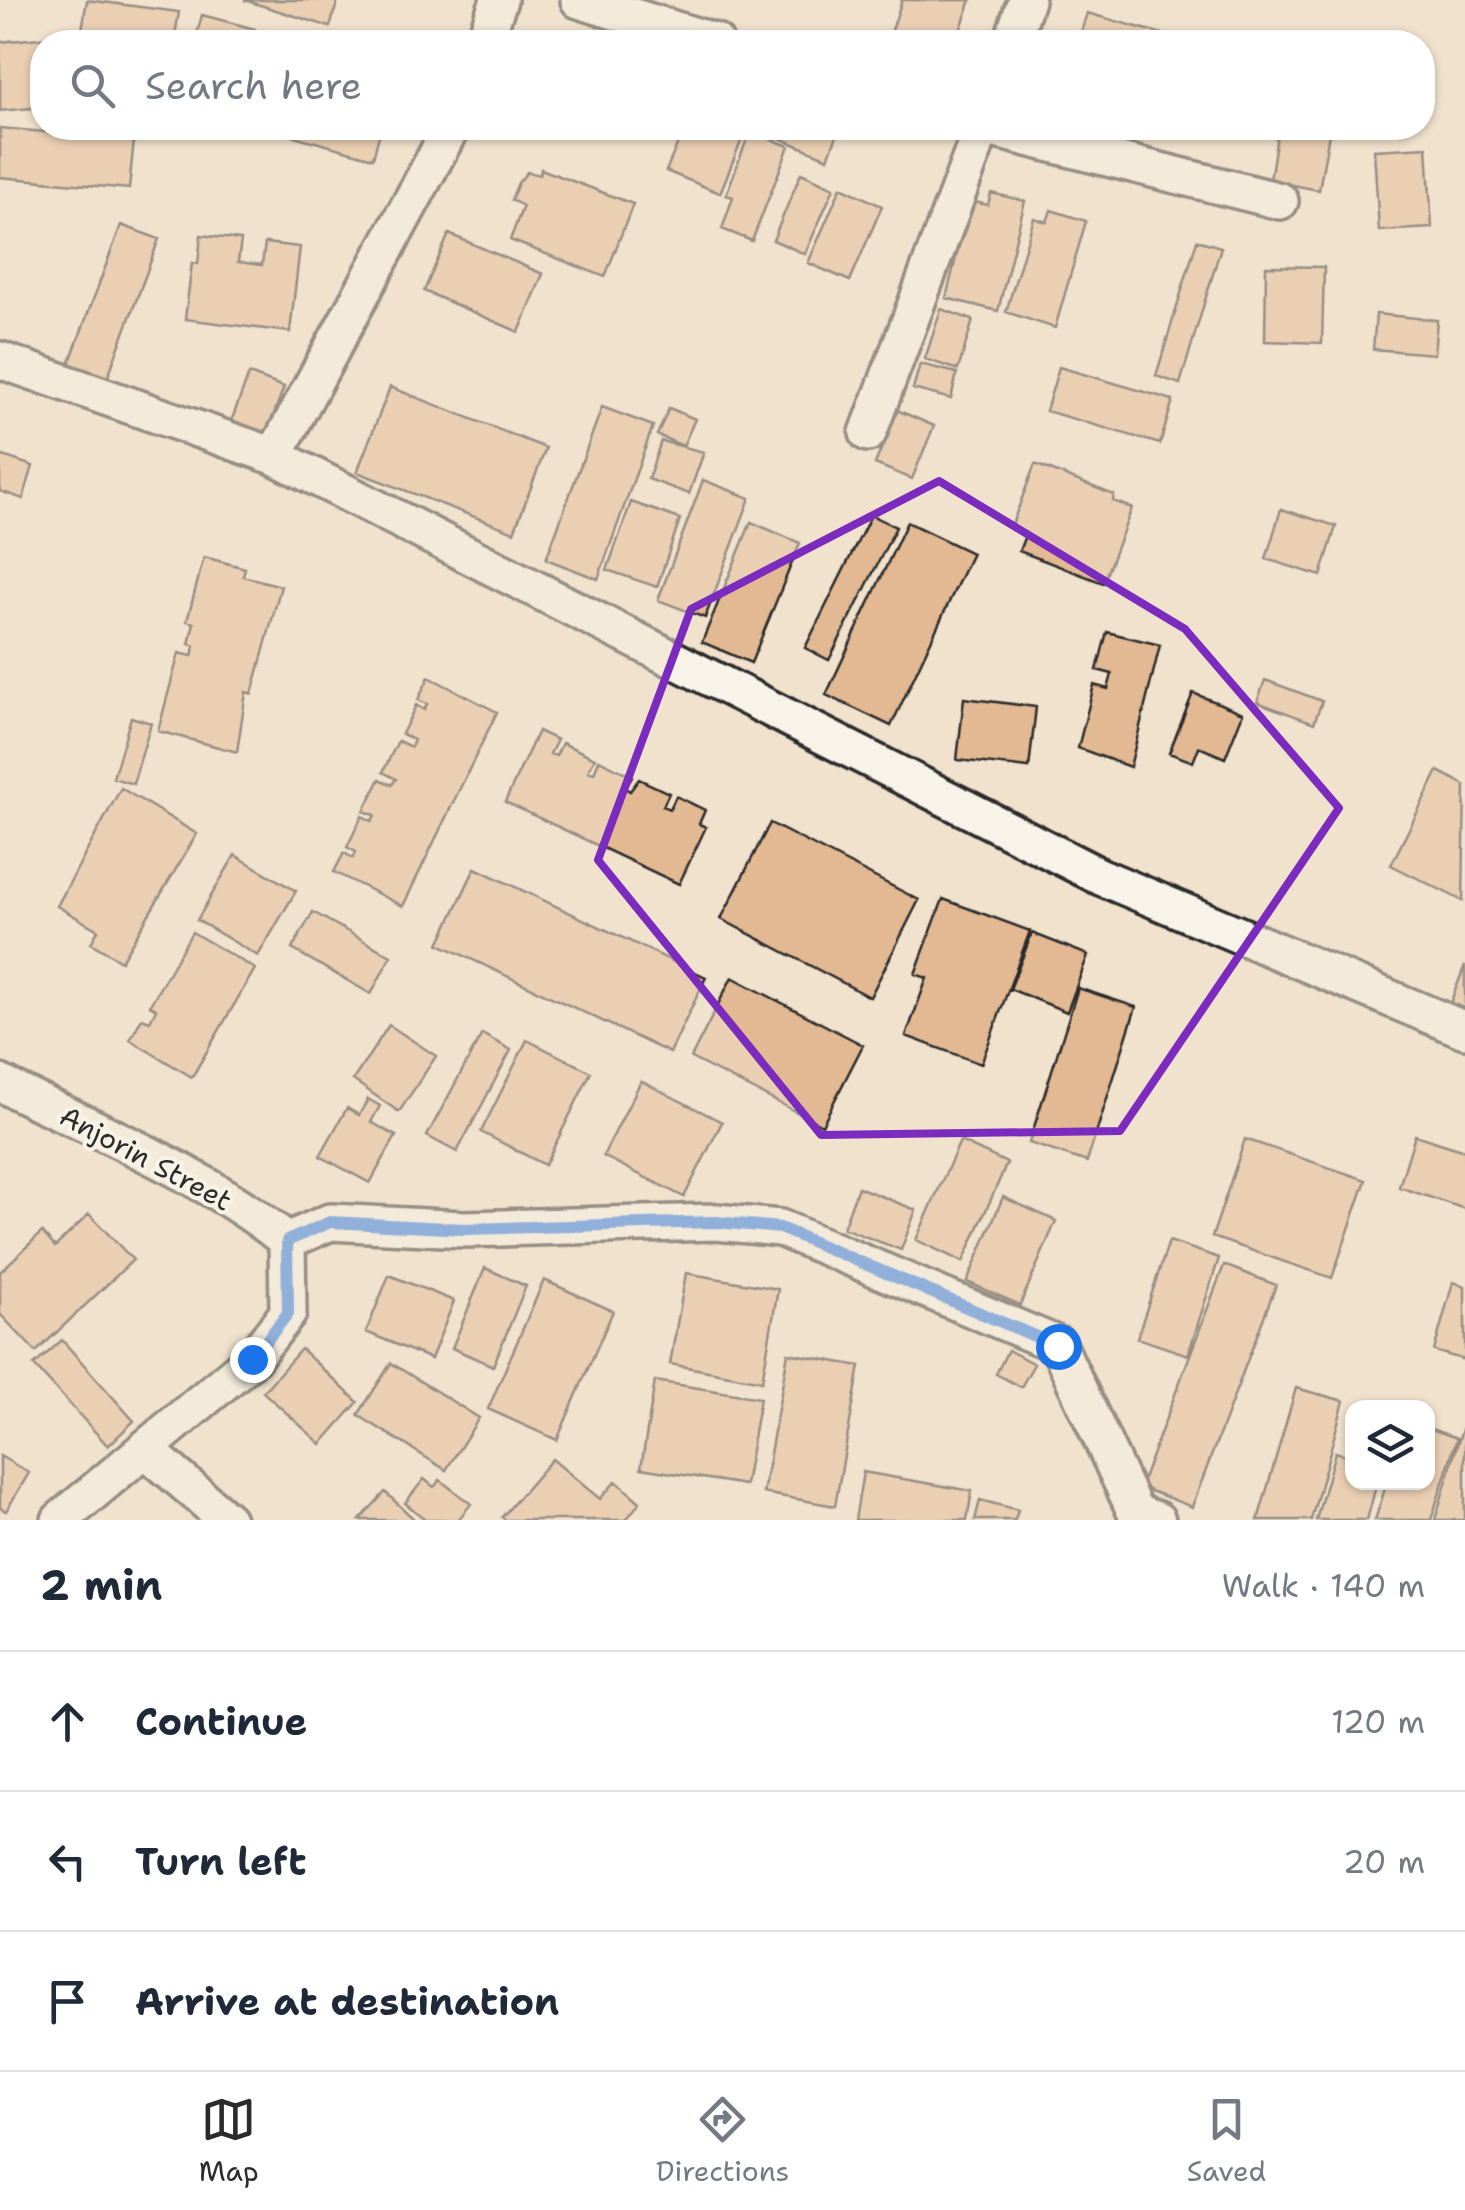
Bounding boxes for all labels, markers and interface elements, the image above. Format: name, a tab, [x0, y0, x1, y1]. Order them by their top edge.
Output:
search box	[30, 30, 1435, 140]
icon: search	[65, 58, 120, 113]
text: Search here	[145, 60, 362, 111]
street label: Anjorin Street	[53, 1097, 239, 1219]
route start	[1036, 1324, 1082, 1370]
route end	[230, 1337, 276, 1383]
map controls	[1345, 1400, 1435, 1490]
button: layers	[1345, 1400, 1435, 1490]
text: 2 min	[40, 1557, 162, 1613]
text: Walk · 140 m	[1222, 1564, 1425, 1607]
icon: ahead	[40, 1694, 95, 1749]
text: Continue	[135, 1696, 307, 1747]
text: 120 m	[1331, 1700, 1425, 1743]
icon: left	[40, 1834, 95, 1889]
text: Turn left	[135, 1836, 307, 1887]
text: 20 m	[1343, 1840, 1425, 1883]
icon: arrive	[40, 1974, 95, 2029]
text: Arrive at destination	[135, 1976, 559, 2027]
tab: Map	[199, 2092, 259, 2190]
tab: Directions	[656, 2092, 789, 2190]
tab: Saved	[1187, 2092, 1266, 2190]

